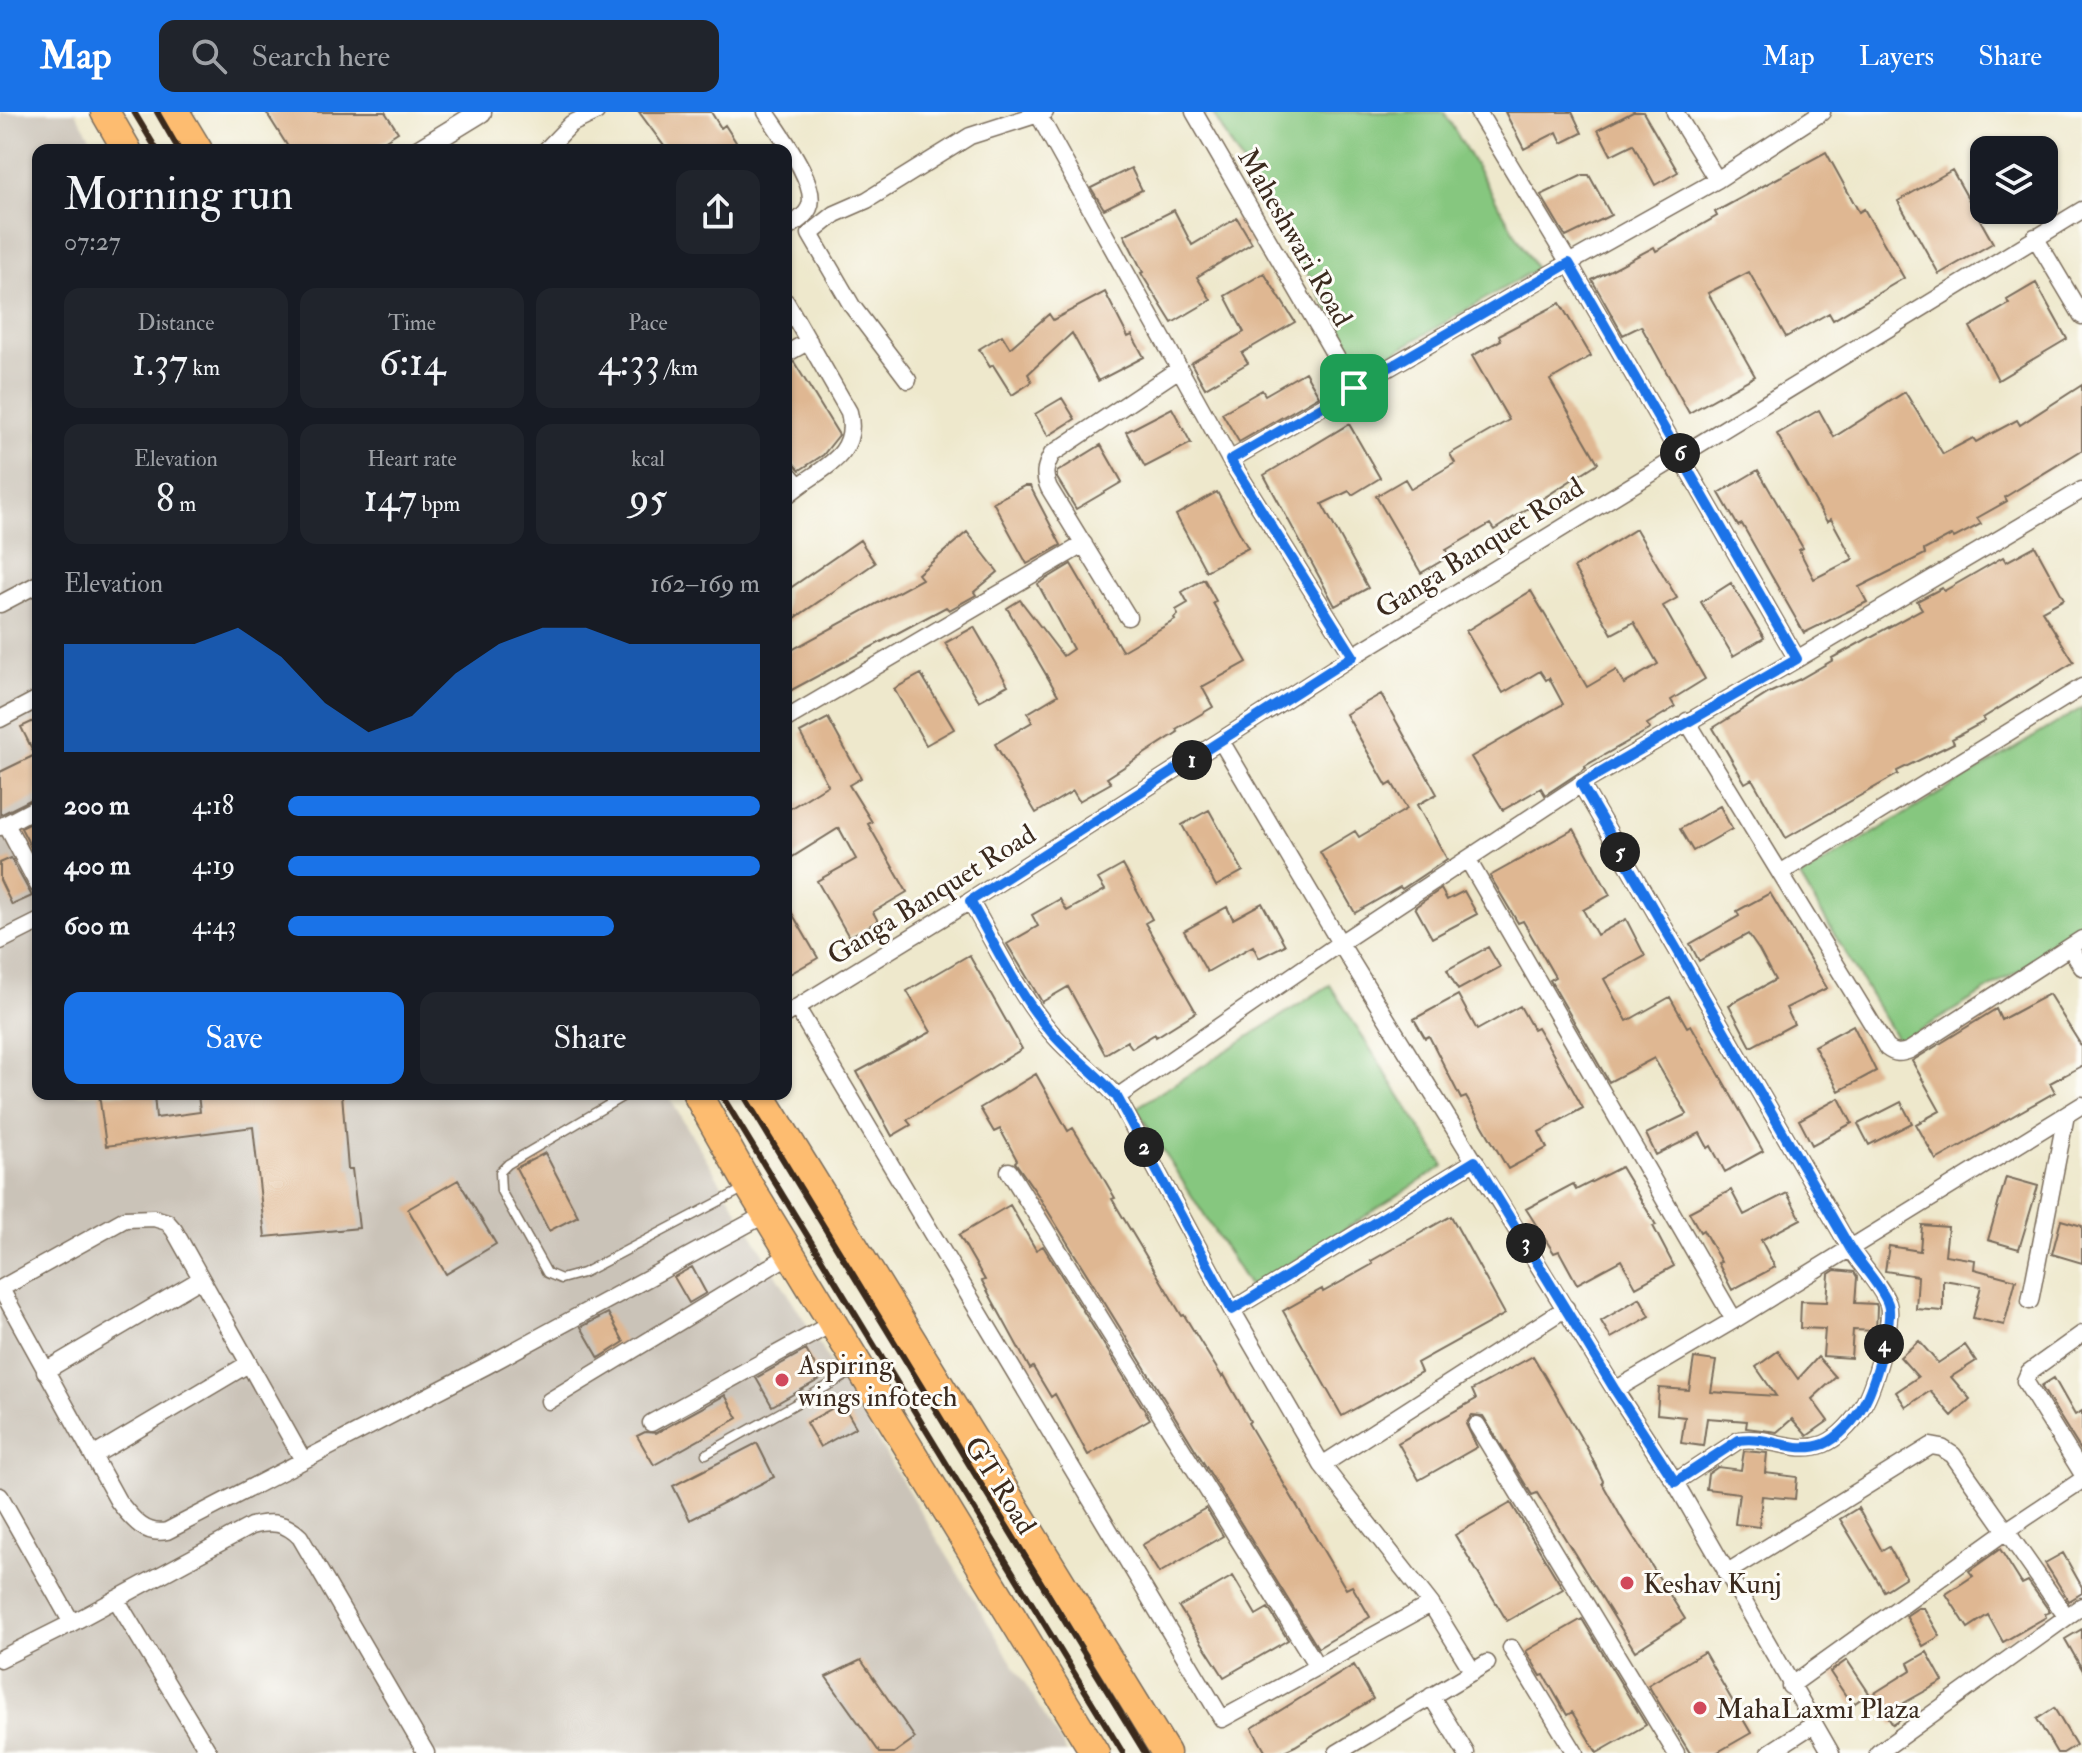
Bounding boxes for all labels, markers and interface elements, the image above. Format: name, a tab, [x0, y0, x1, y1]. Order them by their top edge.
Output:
search box	[159, 20, 719, 92]
text: Map	[40, 32, 111, 80]
icon: search	[187, 34, 231, 78]
text: Search here	[251, 38, 390, 75]
text: Map	[1762, 39, 1815, 74]
text: Layers	[1859, 39, 1934, 74]
text: Share	[1978, 39, 2042, 74]
map controls	[1970, 136, 2058, 224]
button: layers	[1970, 136, 2058, 224]
street label: Maheshwari Road	[1230, 143, 1360, 333]
text: Morning run	[64, 168, 293, 223]
button: share	[676, 170, 760, 254]
text: 07:27	[64, 226, 121, 258]
text: Distance	[138, 309, 214, 337]
text: Time	[388, 309, 436, 337]
text: Pace	[628, 309, 668, 337]
text: 1.37	[132, 337, 188, 388]
text: 6:14	[379, 337, 445, 388]
text: 4:33	[598, 337, 660, 388]
text: km	[188, 354, 220, 382]
text: /km	[660, 354, 698, 382]
pin	[1320, 354, 1388, 422]
icon: arrive	[1332, 366, 1376, 410]
pin: 6	[1660, 433, 1700, 473]
text: 6	[1674, 439, 1686, 467]
text: Elevation	[134, 445, 218, 473]
text: Heart rate	[367, 445, 457, 473]
text: kcal	[631, 445, 665, 473]
street label: Ganga Banquet Road	[1369, 470, 1591, 626]
text: 8	[156, 473, 175, 524]
text: 147	[364, 473, 417, 524]
text: 95	[629, 473, 667, 524]
text: m	[175, 490, 196, 518]
text: bpm	[417, 490, 460, 518]
text: Elevation	[64, 568, 163, 600]
text: 162–169 m	[650, 568, 760, 600]
pin: 1	[1172, 740, 1212, 780]
text: 1	[1188, 746, 1196, 774]
text: 200 m	[64, 790, 129, 822]
text: 4:18	[192, 790, 234, 822]
street label: Ganga Banquet Road	[821, 817, 1043, 973]
pin: 5	[1600, 832, 1640, 872]
text: 5	[1615, 838, 1625, 866]
text: 400 m	[64, 850, 130, 882]
text: 4:19	[192, 850, 235, 882]
text: 600 m	[64, 910, 129, 942]
text: 4:43	[192, 910, 236, 942]
button: Save	[64, 992, 404, 1084]
button: Share	[420, 992, 760, 1084]
pin: 2	[1124, 1127, 1164, 1167]
text: 2	[1138, 1133, 1150, 1161]
pin: 3	[1506, 1223, 1546, 1263]
text: 3	[1522, 1229, 1530, 1257]
pin: 4	[1864, 1324, 1904, 1364]
text: 4	[1878, 1330, 1890, 1358]
place label: Aspiring wings infotech	[797, 1348, 958, 1415]
marker: Aspiring wings infotech	[773, 1371, 791, 1389]
street label: GT Road	[956, 1430, 1043, 1541]
place label: Keshav Kunj	[1643, 1567, 1782, 1602]
marker: Keshav Kunj	[1618, 1574, 1636, 1592]
place label: MahaLaxmi Plaza	[1716, 1692, 1921, 1727]
marker: MahaLaxmi Plaza	[1691, 1699, 1709, 1717]

